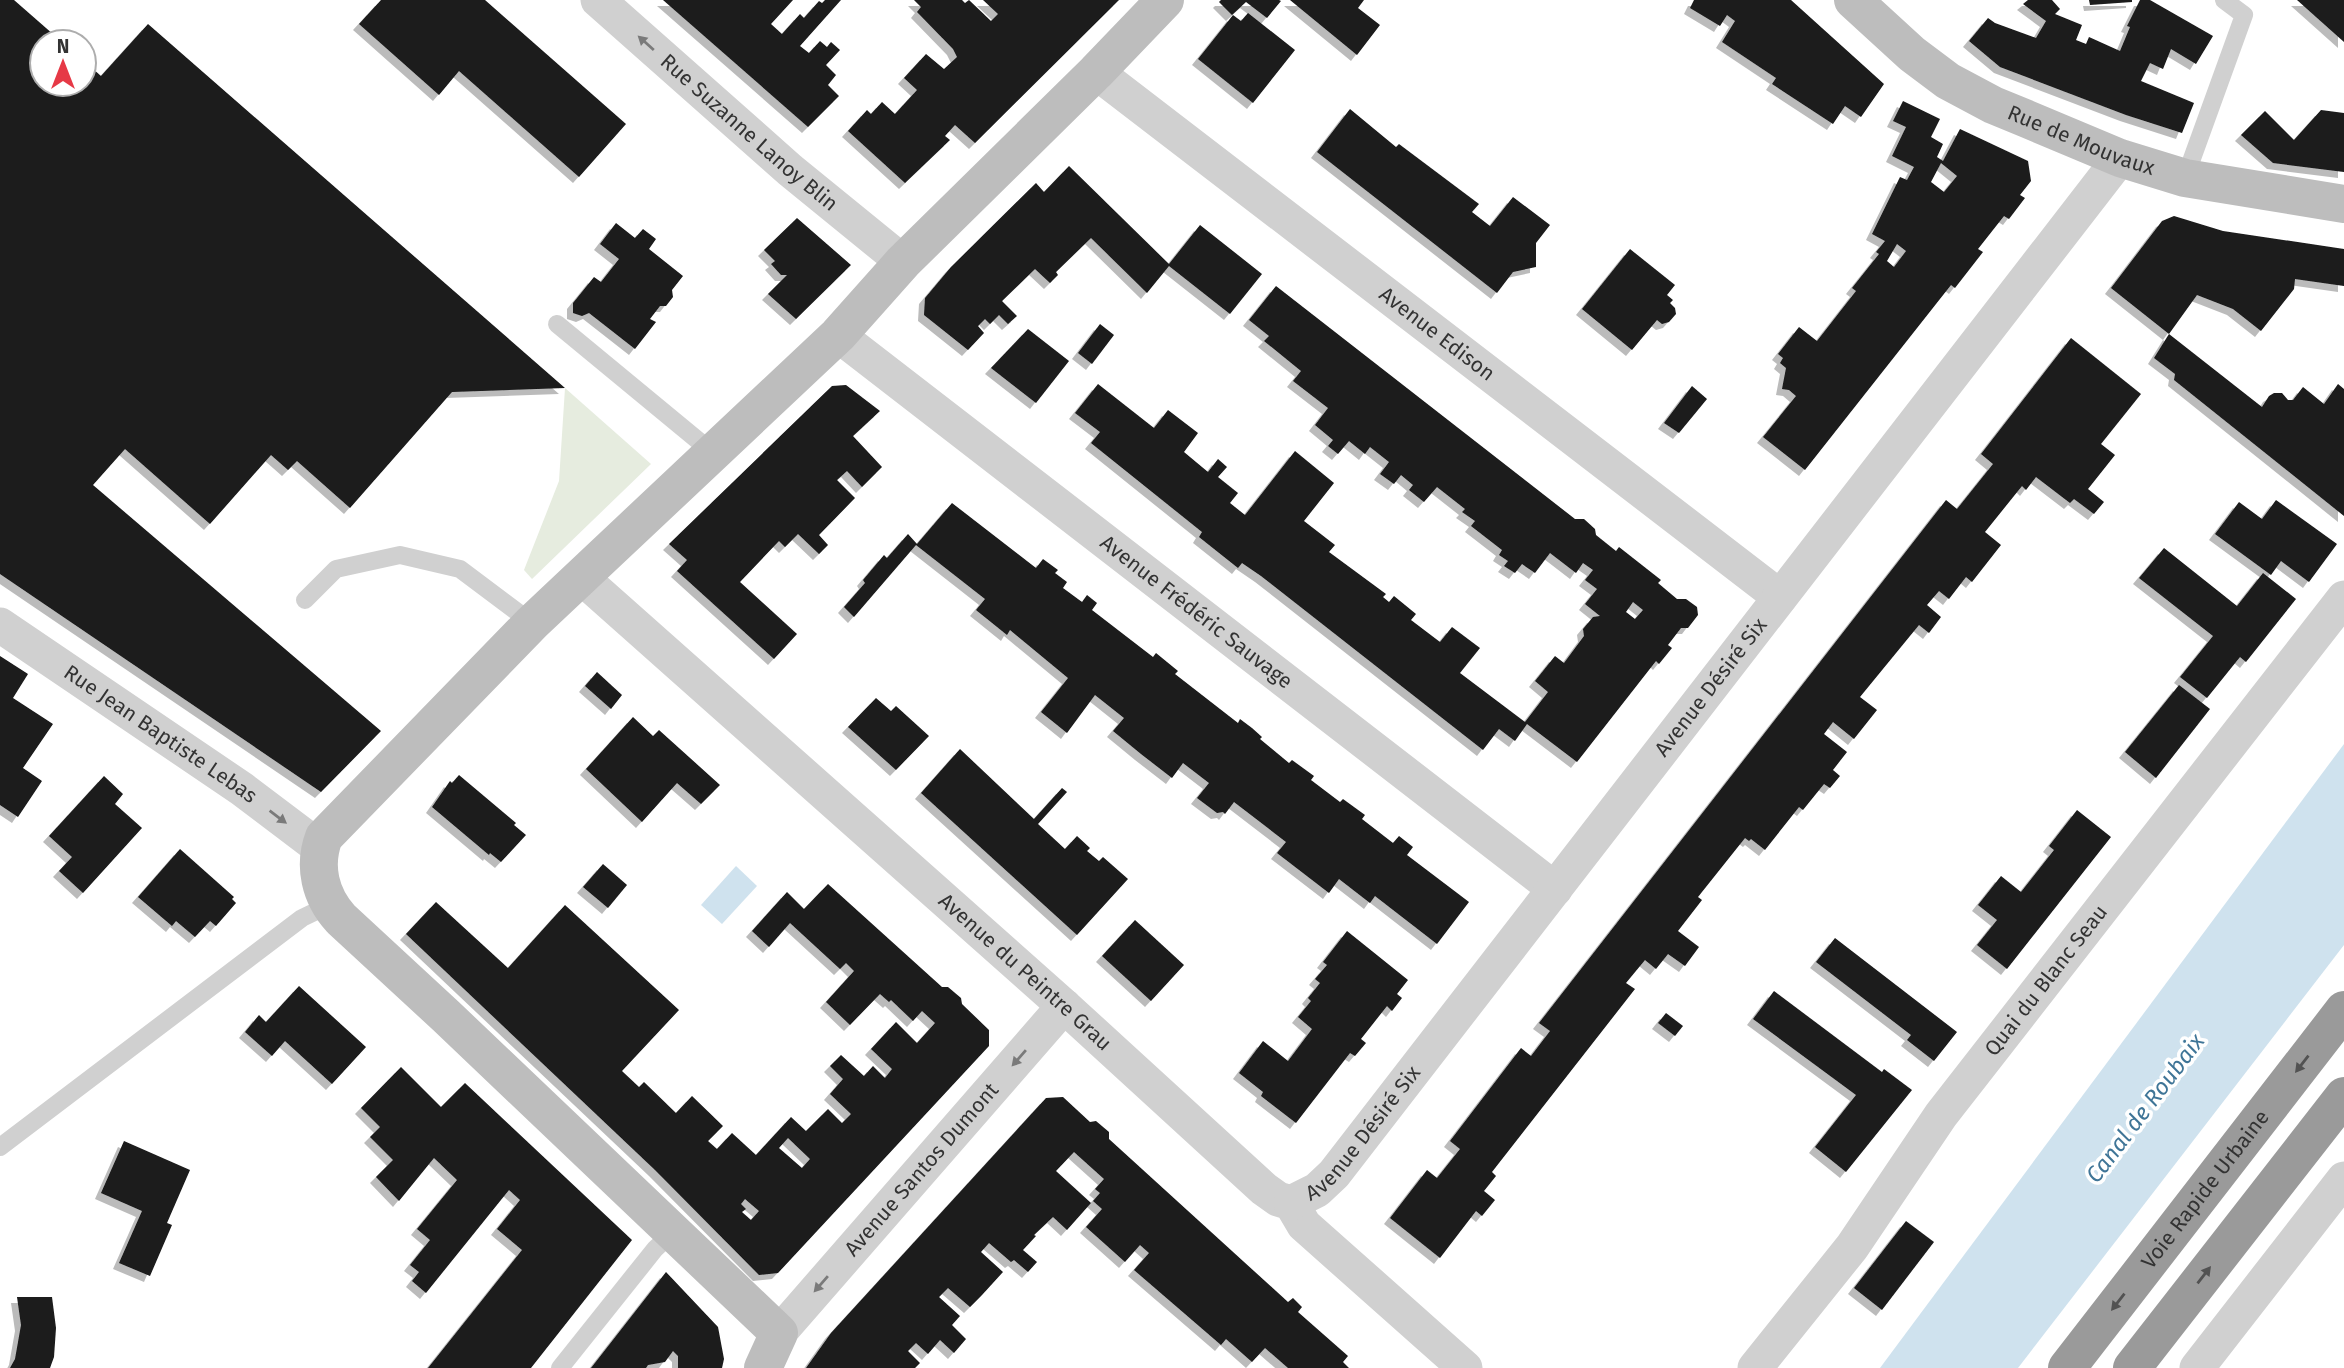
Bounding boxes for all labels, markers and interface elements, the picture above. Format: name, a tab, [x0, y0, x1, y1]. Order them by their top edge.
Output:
north arrow	[28, 28, 98, 98]
text: N	[57, 35, 69, 58]
one-way arrow	[638, 36, 655, 51]
street label: Rue Suzanne Lanoy Blin	[655, 48, 843, 217]
street label: Rue de Mouvaux	[2004, 99, 2159, 181]
street label: Avenue Edison	[1374, 281, 1500, 386]
street label: Avenue Frédéric Sauvage	[1095, 530, 1298, 694]
street label: Avenue Désiré Six	[1649, 612, 1773, 762]
street label: Rue Jean Baptiste Lebas	[59, 659, 262, 809]
one-way arrow	[269, 809, 287, 823]
street label: Avenue du Peintre Grau	[933, 888, 1117, 1056]
street label: Quai du Blanc Seau	[1979, 900, 2113, 1061]
water label: Canal de Roubaix	[2080, 1027, 2211, 1188]
one-way arrow	[1012, 1049, 1028, 1066]
one-way arrow	[2296, 1055, 2310, 1073]
street label: Avenue Désiré Six	[1301, 1060, 1427, 1207]
street label: Avenue Santos Dumont	[839, 1077, 1004, 1261]
street label: Voie Rapide Urbaine	[2136, 1105, 2275, 1274]
one-way arrow	[2197, 1267, 2212, 1285]
one-way arrow	[813, 1275, 829, 1293]
one-way arrow	[2111, 1293, 2125, 1311]

